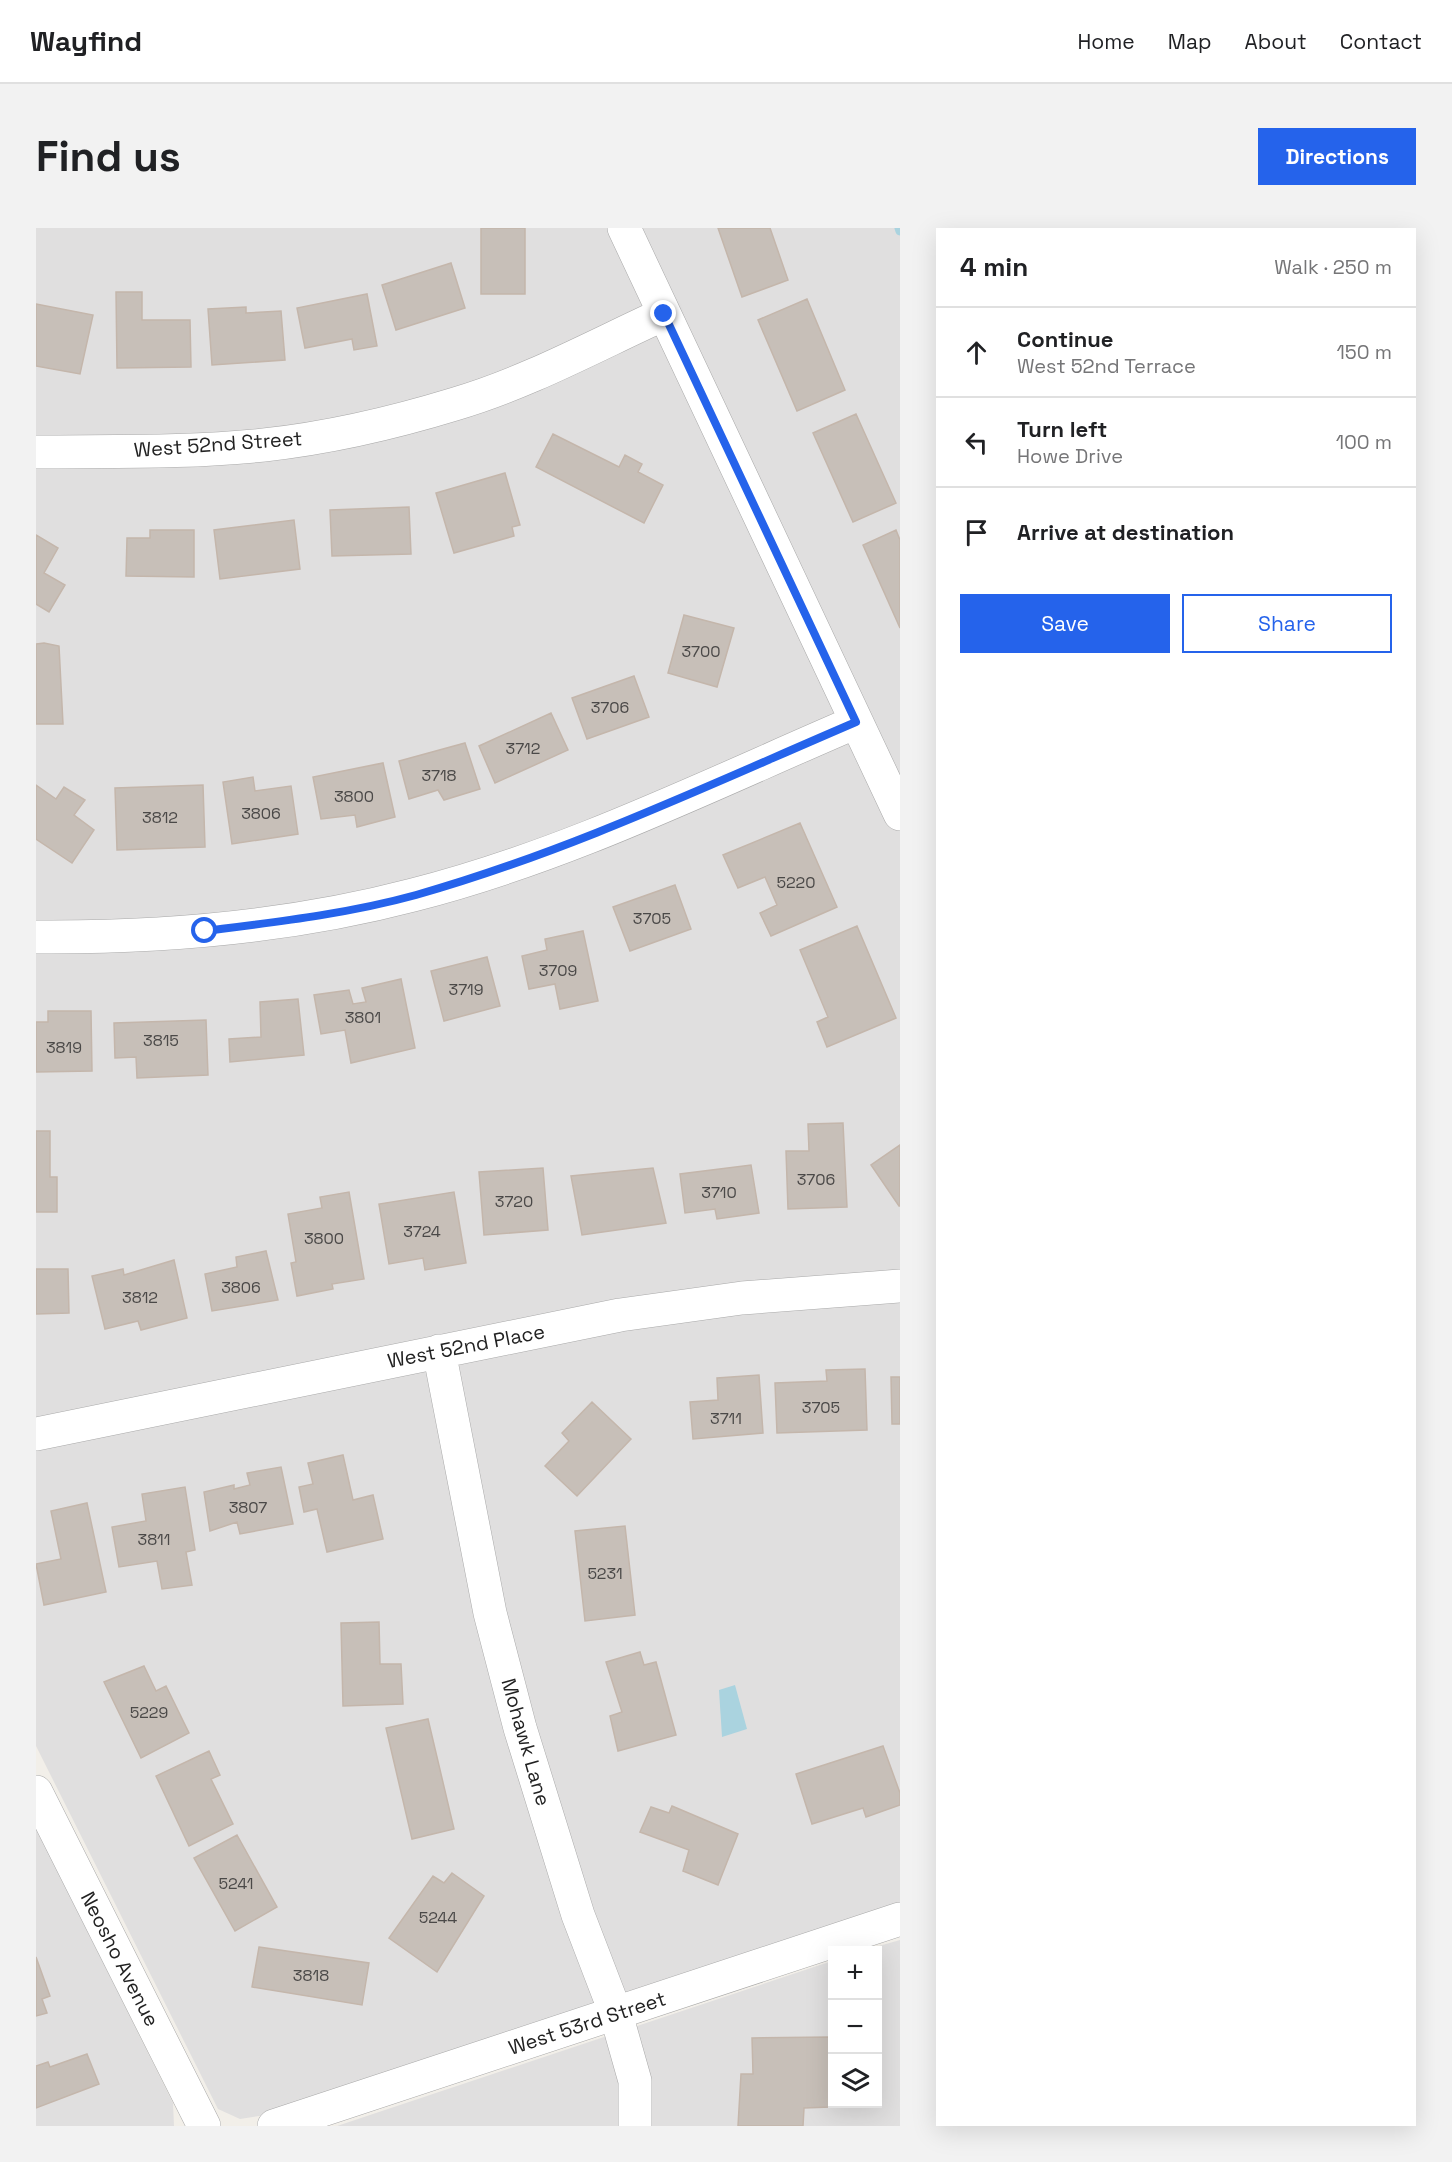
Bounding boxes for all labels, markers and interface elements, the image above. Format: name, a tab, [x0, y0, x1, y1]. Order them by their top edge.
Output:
text: Wayfind	[30, 23, 142, 59]
text: Home	[1077, 28, 1135, 55]
text: Map	[1168, 28, 1212, 55]
text: About	[1245, 28, 1307, 55]
text: Contact	[1340, 28, 1422, 55]
button: Directions	[1258, 128, 1416, 185]
text: Find us	[36, 130, 181, 183]
text: 4 min	[960, 250, 1028, 284]
text: Walk · 250 m	[1274, 254, 1392, 280]
route end	[650, 300, 676, 326]
text: Continue	[1017, 325, 1113, 353]
icon: ahead	[960, 336, 993, 369]
text: 150 m	[1337, 339, 1392, 365]
text: West 52nd Terrace	[1017, 353, 1196, 379]
text: Turn left	[1017, 415, 1107, 443]
street label: West 52nd Street	[133, 425, 303, 463]
icon: left	[960, 426, 993, 459]
text: 100 m	[1336, 429, 1392, 455]
text: Howe Drive	[1017, 443, 1123, 469]
icon: arrive	[960, 516, 993, 549]
text: Arrive at destination	[1017, 518, 1234, 546]
button: Save	[960, 594, 1170, 653]
button: Share	[1182, 594, 1392, 653]
house number: 3700	[681, 641, 721, 662]
house number: 3706	[591, 697, 629, 718]
house number: 3712	[506, 738, 540, 759]
house number: 3718	[421, 765, 457, 786]
house number: 3800	[334, 786, 374, 807]
house number: 3806	[241, 803, 281, 824]
house number: 3812	[142, 807, 178, 828]
house number: 5220	[776, 872, 816, 893]
house number: 3705	[633, 908, 671, 929]
route start	[191, 917, 217, 943]
house number: 3709	[539, 960, 577, 981]
house number: 3719	[448, 979, 484, 1000]
house number: 3801	[345, 1007, 381, 1028]
house number: 3815	[143, 1030, 179, 1051]
house number: 3819	[46, 1037, 82, 1058]
house number: 3706	[797, 1169, 835, 1190]
house number: 3710	[701, 1182, 737, 1203]
house number: 3720	[495, 1191, 533, 1212]
house number: 3724	[403, 1221, 441, 1242]
house number: 3800	[304, 1228, 344, 1249]
house number: 3806	[221, 1277, 261, 1298]
house number: 3812	[122, 1287, 158, 1308]
street label: West 52nd Place	[385, 1318, 547, 1374]
house number: 3705	[802, 1397, 840, 1418]
house number: 3711	[710, 1408, 742, 1429]
house number: 3807	[229, 1497, 267, 1518]
house number: 3811	[137, 1529, 171, 1550]
house number: 5231	[587, 1563, 623, 1584]
street label: Mohawk Lane	[495, 1675, 557, 1809]
house number: 5229	[130, 1702, 168, 1723]
house number: 5241	[219, 1873, 253, 1894]
street label: Neosho Avenue	[75, 1887, 165, 2031]
house number: 5244	[419, 1907, 457, 1928]
map controls	[828, 1946, 882, 2108]
button: +	[828, 1946, 882, 2000]
house number: 3818	[293, 1965, 329, 1986]
street label: West 53rd Street	[505, 1985, 669, 2061]
button: −	[828, 2000, 882, 2054]
button: layers	[828, 2054, 882, 2108]

